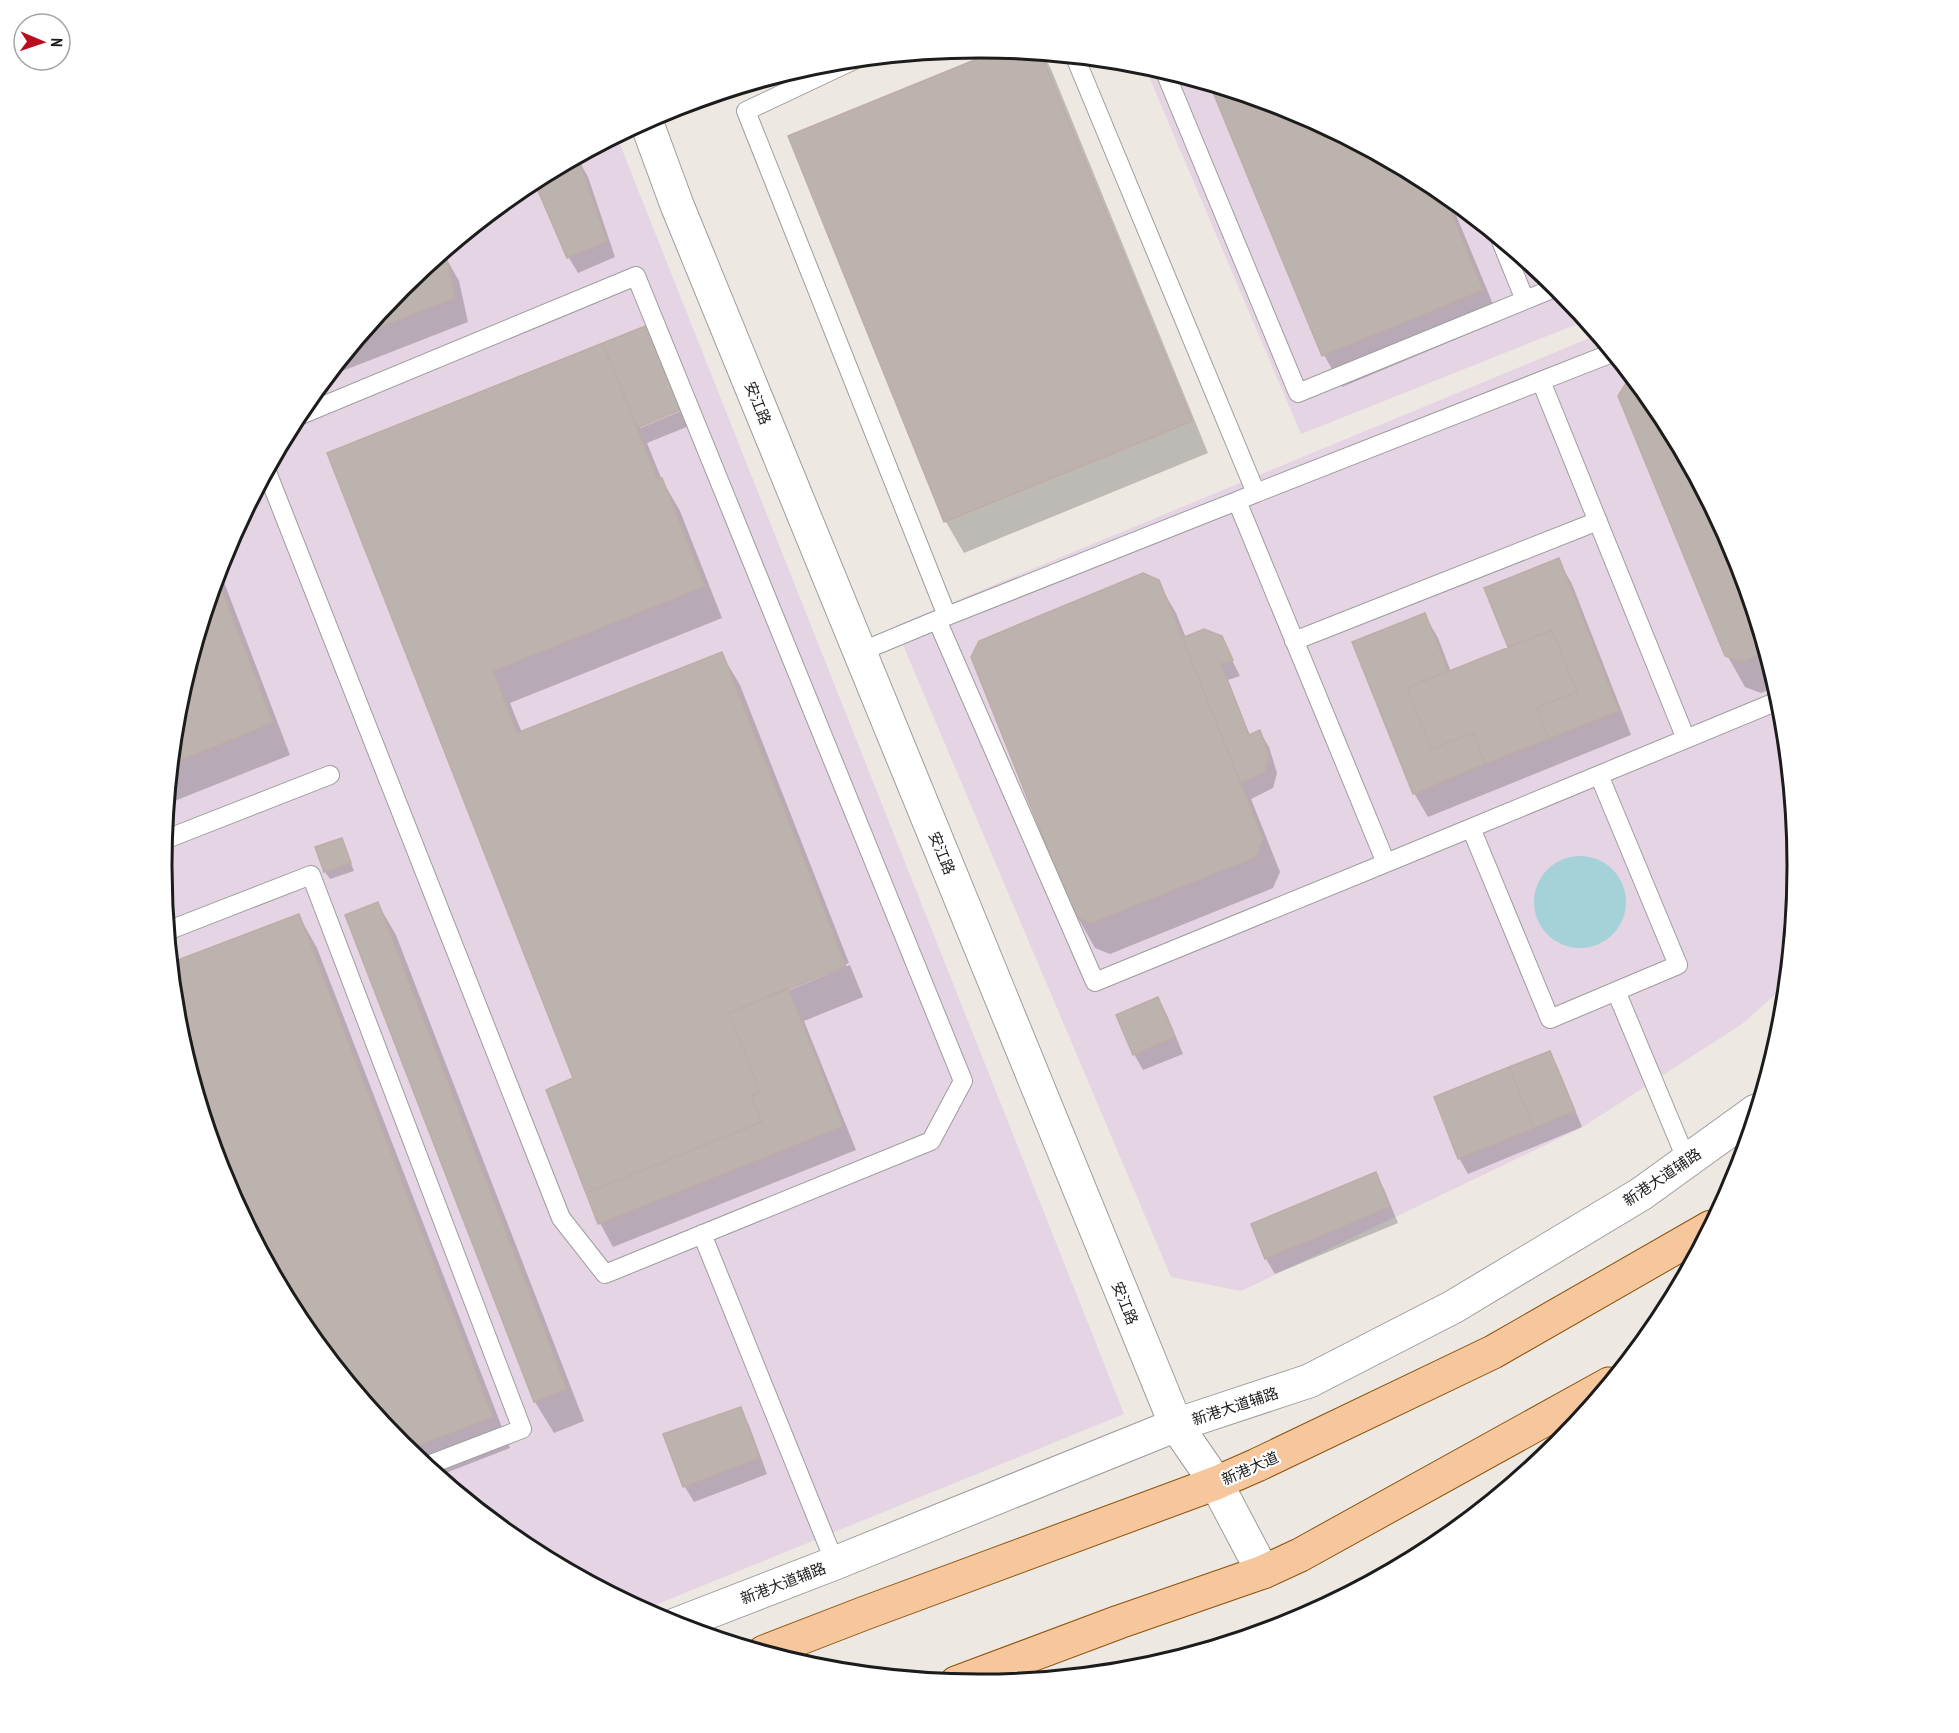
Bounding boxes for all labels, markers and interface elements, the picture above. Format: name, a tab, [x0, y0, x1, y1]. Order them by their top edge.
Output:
north arrow	[12, 12, 72, 72]
text: N	[47, 38, 67, 47]
street label: 安江路	[741, 379, 775, 427]
street label: 安江路	[925, 829, 959, 877]
street label: 新港大道辅路	[1619, 1144, 1705, 1210]
street label: 安江路	[1108, 1279, 1142, 1327]
street label: 新港大道辅路	[1189, 1383, 1281, 1429]
street label: 新港大道	[1219, 1447, 1281, 1489]
street label: 新港大道辅路	[738, 1558, 828, 1608]

